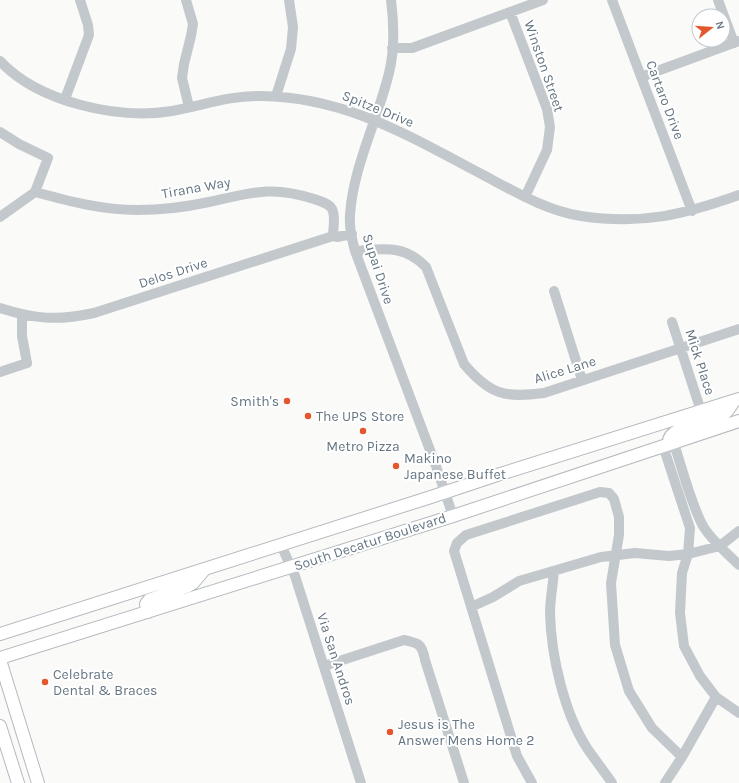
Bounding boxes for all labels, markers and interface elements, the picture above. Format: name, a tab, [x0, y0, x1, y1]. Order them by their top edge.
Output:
north arrow	[691, 8, 731, 48]
street label: Winston Street	[520, 18, 568, 114]
text: N	[713, 20, 727, 31]
street label: Cartaro Drive	[642, 58, 688, 142]
street label: Spitze Drive	[340, 87, 416, 131]
street label: Tirana Way	[160, 173, 232, 202]
street label: Supai Drive	[359, 232, 397, 306]
street label: Delos Drive	[136, 254, 210, 292]
street label: Mick Place	[681, 327, 719, 397]
street label: Alice Lane	[532, 353, 598, 387]
place label: Smith's	[230, 393, 279, 410]
marker: Smith's	[282, 396, 292, 406]
place label: The UPS Store	[316, 408, 404, 425]
marker: The UPS Store	[303, 411, 313, 421]
marker: Metro Pizza	[358, 426, 368, 436]
place label: Metro Pizza	[326, 438, 400, 455]
place label: Makino Japanese Buffet	[404, 450, 506, 483]
marker: Makino Japanese Buffet	[391, 461, 401, 471]
street label: South Decatur Boulevard	[292, 509, 448, 575]
street label: Via San Andros	[313, 611, 359, 707]
place label: Celebrate Dental & Braces	[53, 666, 157, 699]
marker: Celebrate Dental & Braces	[40, 677, 50, 687]
place label: Jesus is The Answer Mens Home 2	[398, 716, 534, 749]
marker: Jesus is The Answer Mens Home 2	[385, 727, 395, 737]

